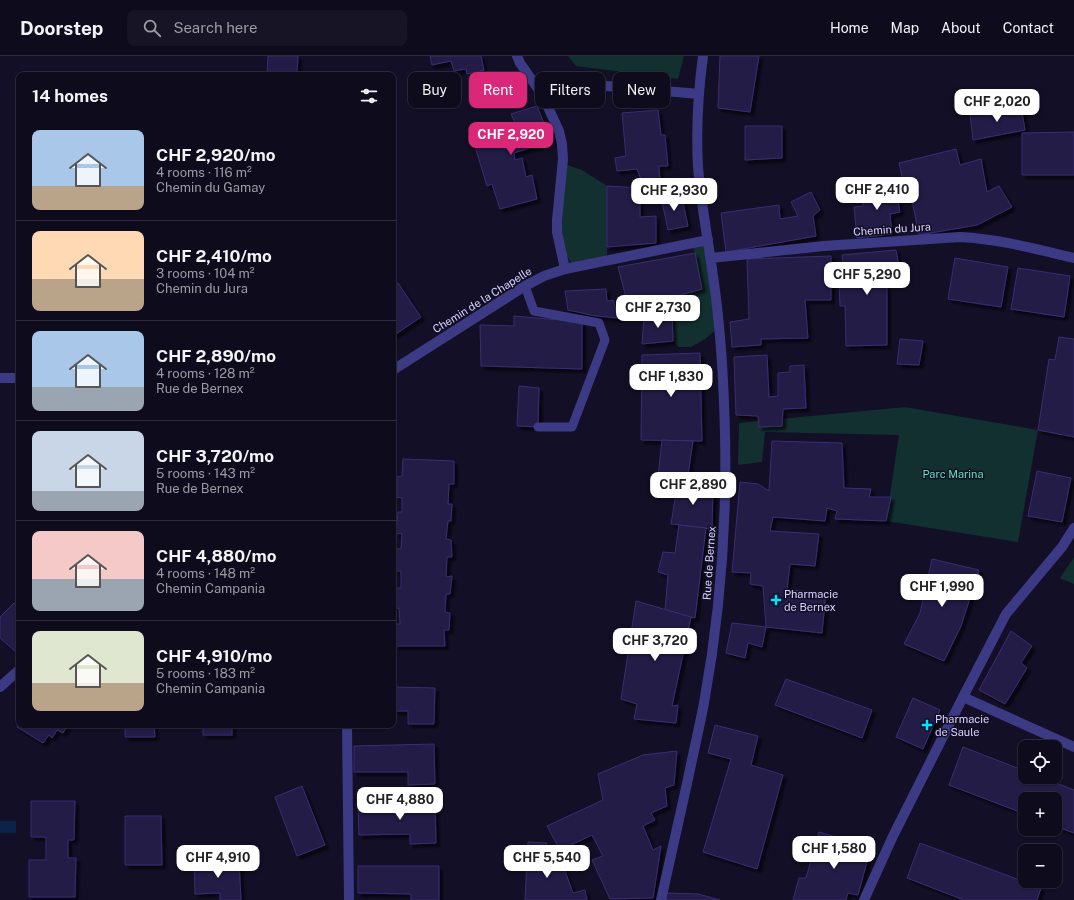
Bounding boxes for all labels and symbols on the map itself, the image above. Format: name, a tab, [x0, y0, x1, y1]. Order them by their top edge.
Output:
pin: CHF 2,020	[951, 89, 1043, 123]
pin: CHF 2,920	[465, 122, 557, 156]
pin: CHF 2,410	[831, 177, 923, 211]
pin: CHF 2,930	[628, 178, 720, 212]
street label: Chemin du Jura	[853, 220, 931, 238]
pin: CHF 5,290	[821, 262, 913, 296]
street label: Chemin de la Chapelle	[430, 265, 534, 335]
pin: CHF 2,730	[612, 295, 704, 329]
pin: CHF 1,830	[625, 364, 717, 398]
park label: Parc Marina	[922, 468, 984, 480]
pin: CHF 2,890	[647, 472, 739, 506]
street label: Rue de Bernex	[700, 526, 718, 600]
pin: CHF 1,990	[896, 574, 988, 608]
place label: Pharmacie de Bernex	[784, 588, 838, 613]
marker: Pharmacie de Bernex	[771, 595, 781, 605]
pin: CHF 3,720	[609, 628, 701, 662]
place label: Pharmacie de Saule	[935, 713, 989, 738]
marker: Pharmacie de Saule	[922, 720, 932, 730]
pin: CHF 4,880	[354, 787, 446, 821]
pin: CHF 1,580	[788, 836, 880, 870]
pin: CHF 4,910	[172, 845, 264, 879]
pin: CHF 5,540	[501, 845, 593, 879]

